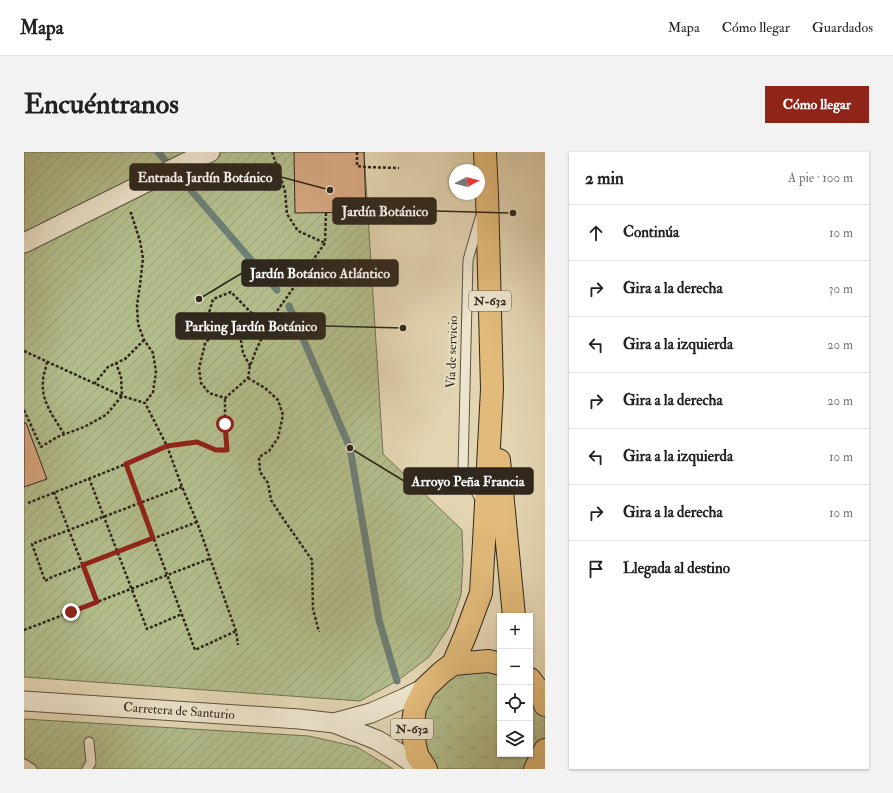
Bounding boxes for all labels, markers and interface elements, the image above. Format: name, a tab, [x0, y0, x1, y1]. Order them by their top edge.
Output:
text: Mapa	[20, 16, 64, 40]
text: Mapa	[668, 19, 700, 36]
text: Cómo llegar	[722, 19, 790, 36]
text: Guardados	[812, 19, 873, 36]
button: Cómo llegar	[765, 86, 869, 123]
text: Encuéntranos	[24, 87, 179, 122]
callout: Entrada Jardín Botánico	[130, 164, 281, 190]
north arrow	[449, 164, 485, 200]
text: 2 min	[585, 168, 624, 189]
text: Entrada Jardín Botánico	[138, 169, 273, 187]
text: A pie · 100 m	[788, 170, 853, 186]
callout: Jardín Botánico	[333, 198, 436, 224]
text: Jardín Botánico	[341, 203, 428, 221]
icon: ahead	[585, 222, 607, 244]
text: Continúa	[623, 223, 679, 242]
text: 10 m	[829, 225, 853, 241]
callout: Jardín Botánico Atlántico	[242, 260, 398, 286]
text: Jardín Botánico Atlántico	[249, 265, 390, 283]
icon: right	[585, 278, 607, 300]
text: Gira a la derecha	[623, 279, 723, 298]
text: 30 m	[829, 281, 853, 297]
road number: N-632	[469, 291, 511, 311]
callout: Parking Jardín Botánico	[176, 313, 325, 339]
street label: Vía de servicio	[443, 315, 461, 389]
text: Parking Jardín Botánico	[185, 318, 318, 336]
icon: left	[585, 334, 607, 356]
text: Gira a la izquierda	[623, 335, 733, 354]
text: 20 m	[827, 337, 853, 353]
icon: right	[585, 390, 607, 412]
text: Gira a la derecha	[623, 391, 723, 410]
text: 20 m	[827, 393, 853, 409]
route start	[216, 415, 234, 433]
icon: left	[585, 446, 607, 468]
text: Gira a la izquierda	[623, 447, 733, 466]
text: 10 m	[829, 449, 853, 465]
callout: Arroyo Peña Francia	[404, 468, 533, 494]
text: Arroyo Peña Francia	[410, 473, 526, 491]
icon: right	[585, 502, 607, 524]
text: Gira a la derecha	[623, 503, 723, 522]
text: 10 m	[829, 505, 853, 521]
icon: arrive	[585, 558, 607, 580]
text: Llegada al destino	[623, 559, 730, 578]
route end	[62, 603, 80, 621]
map controls	[497, 613, 533, 757]
button: +	[497, 613, 533, 649]
button: −	[497, 649, 533, 685]
button: locate	[497, 685, 533, 721]
street label: Carretera de Santurio	[123, 699, 235, 723]
road number: N-632	[391, 719, 433, 739]
button: layers	[497, 721, 533, 757]

